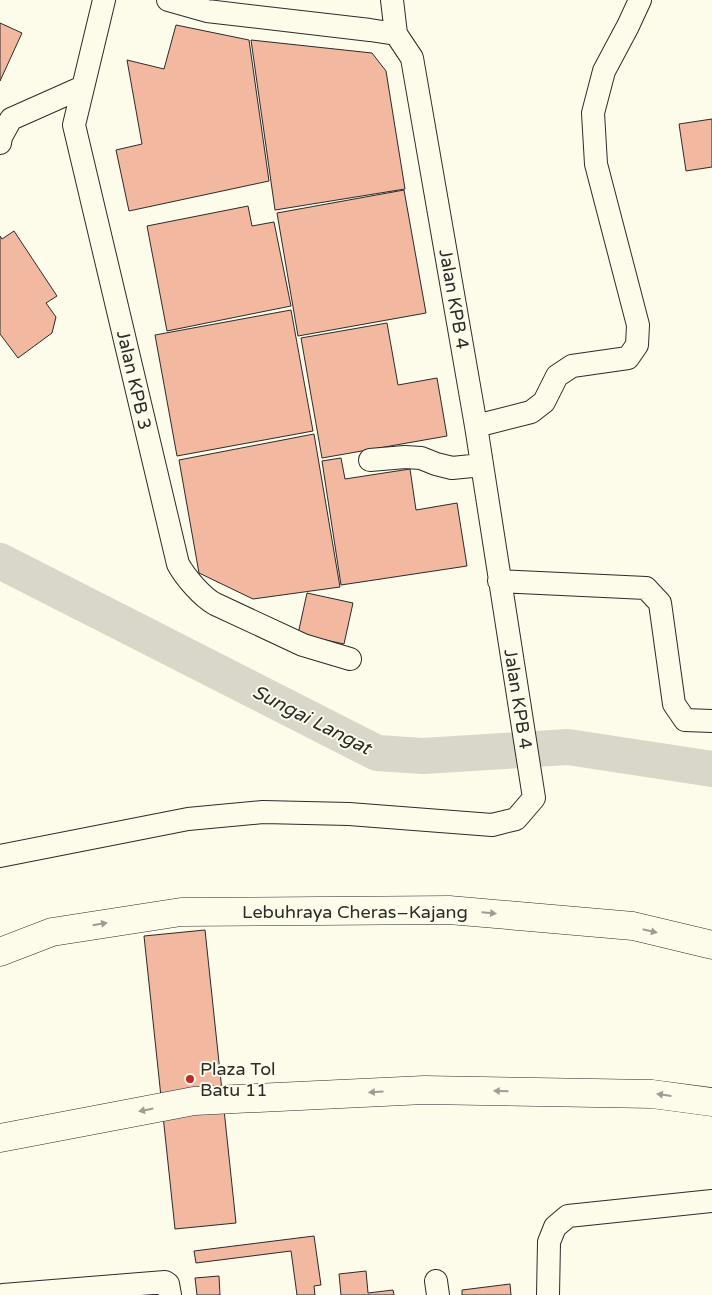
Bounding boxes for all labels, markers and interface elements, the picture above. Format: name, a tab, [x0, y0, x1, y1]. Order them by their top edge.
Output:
street label: Jalan KPB 4	[434, 247, 474, 351]
street label: Jalan KPB 3	[112, 328, 156, 432]
street label: Jalan KPB 4	[499, 647, 537, 751]
water label: Sungai Langat	[249, 681, 377, 760]
street label: Lebuhraya Cheras–Kajang	[242, 901, 468, 923]
one-way arrow	[481, 910, 497, 918]
one-way arrow	[92, 920, 108, 928]
one-way arrow	[643, 927, 658, 935]
place label: Plaza Tol Batu 11	[200, 1058, 276, 1101]
marker: Plaza Tol Batu 11	[184, 1073, 196, 1085]
one-way arrow	[493, 1087, 509, 1095]
one-way arrow	[368, 1089, 384, 1097]
one-way arrow	[655, 1091, 671, 1099]
one-way arrow	[139, 1106, 154, 1114]

